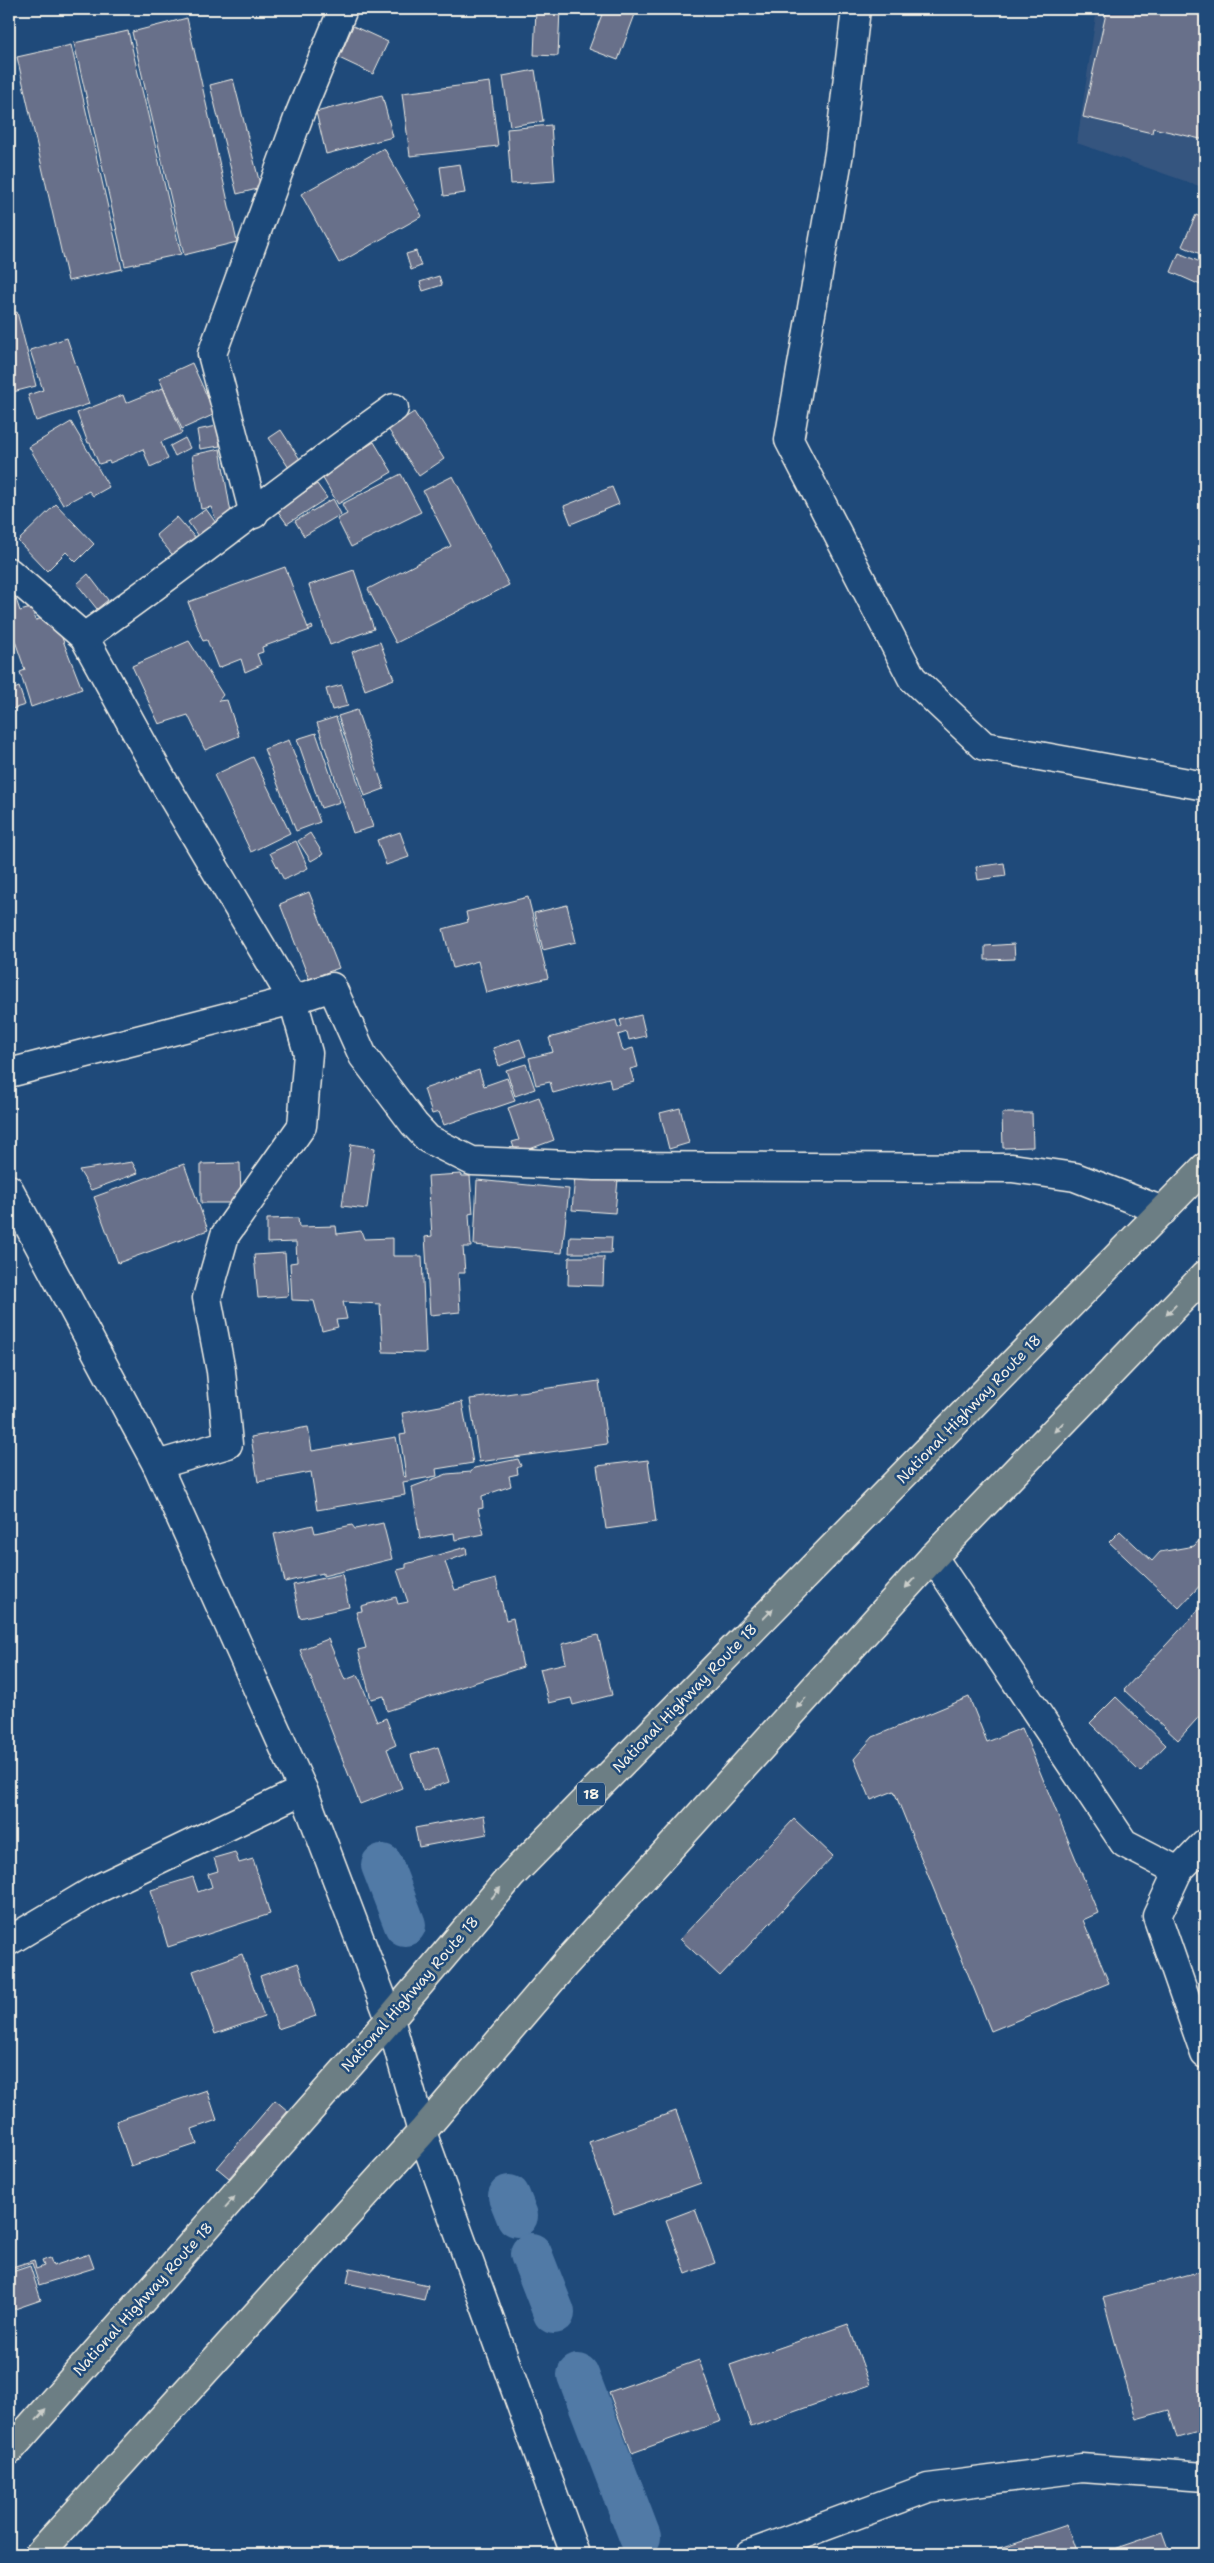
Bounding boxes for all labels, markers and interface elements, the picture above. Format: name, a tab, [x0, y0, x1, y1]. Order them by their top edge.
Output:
one-way arrow	[1165, 1304, 1177, 1316]
street label: National Highway Route 18	[892, 1330, 1046, 1488]
one-way arrow	[1053, 1421, 1065, 1433]
one-way arrow	[904, 1576, 916, 1588]
one-way arrow	[762, 1608, 774, 1620]
street label: National Highway Route 18	[608, 1619, 762, 1777]
one-way arrow	[795, 1697, 807, 1709]
road number: 18	[577, 1782, 605, 1806]
one-way arrow	[490, 1887, 501, 1899]
street label: National Highway Route 18	[337, 1912, 483, 2076]
one-way arrow	[224, 2196, 236, 2208]
street label: National Highway Route 18	[69, 2218, 217, 2380]
one-way arrow	[35, 2409, 46, 2421]

